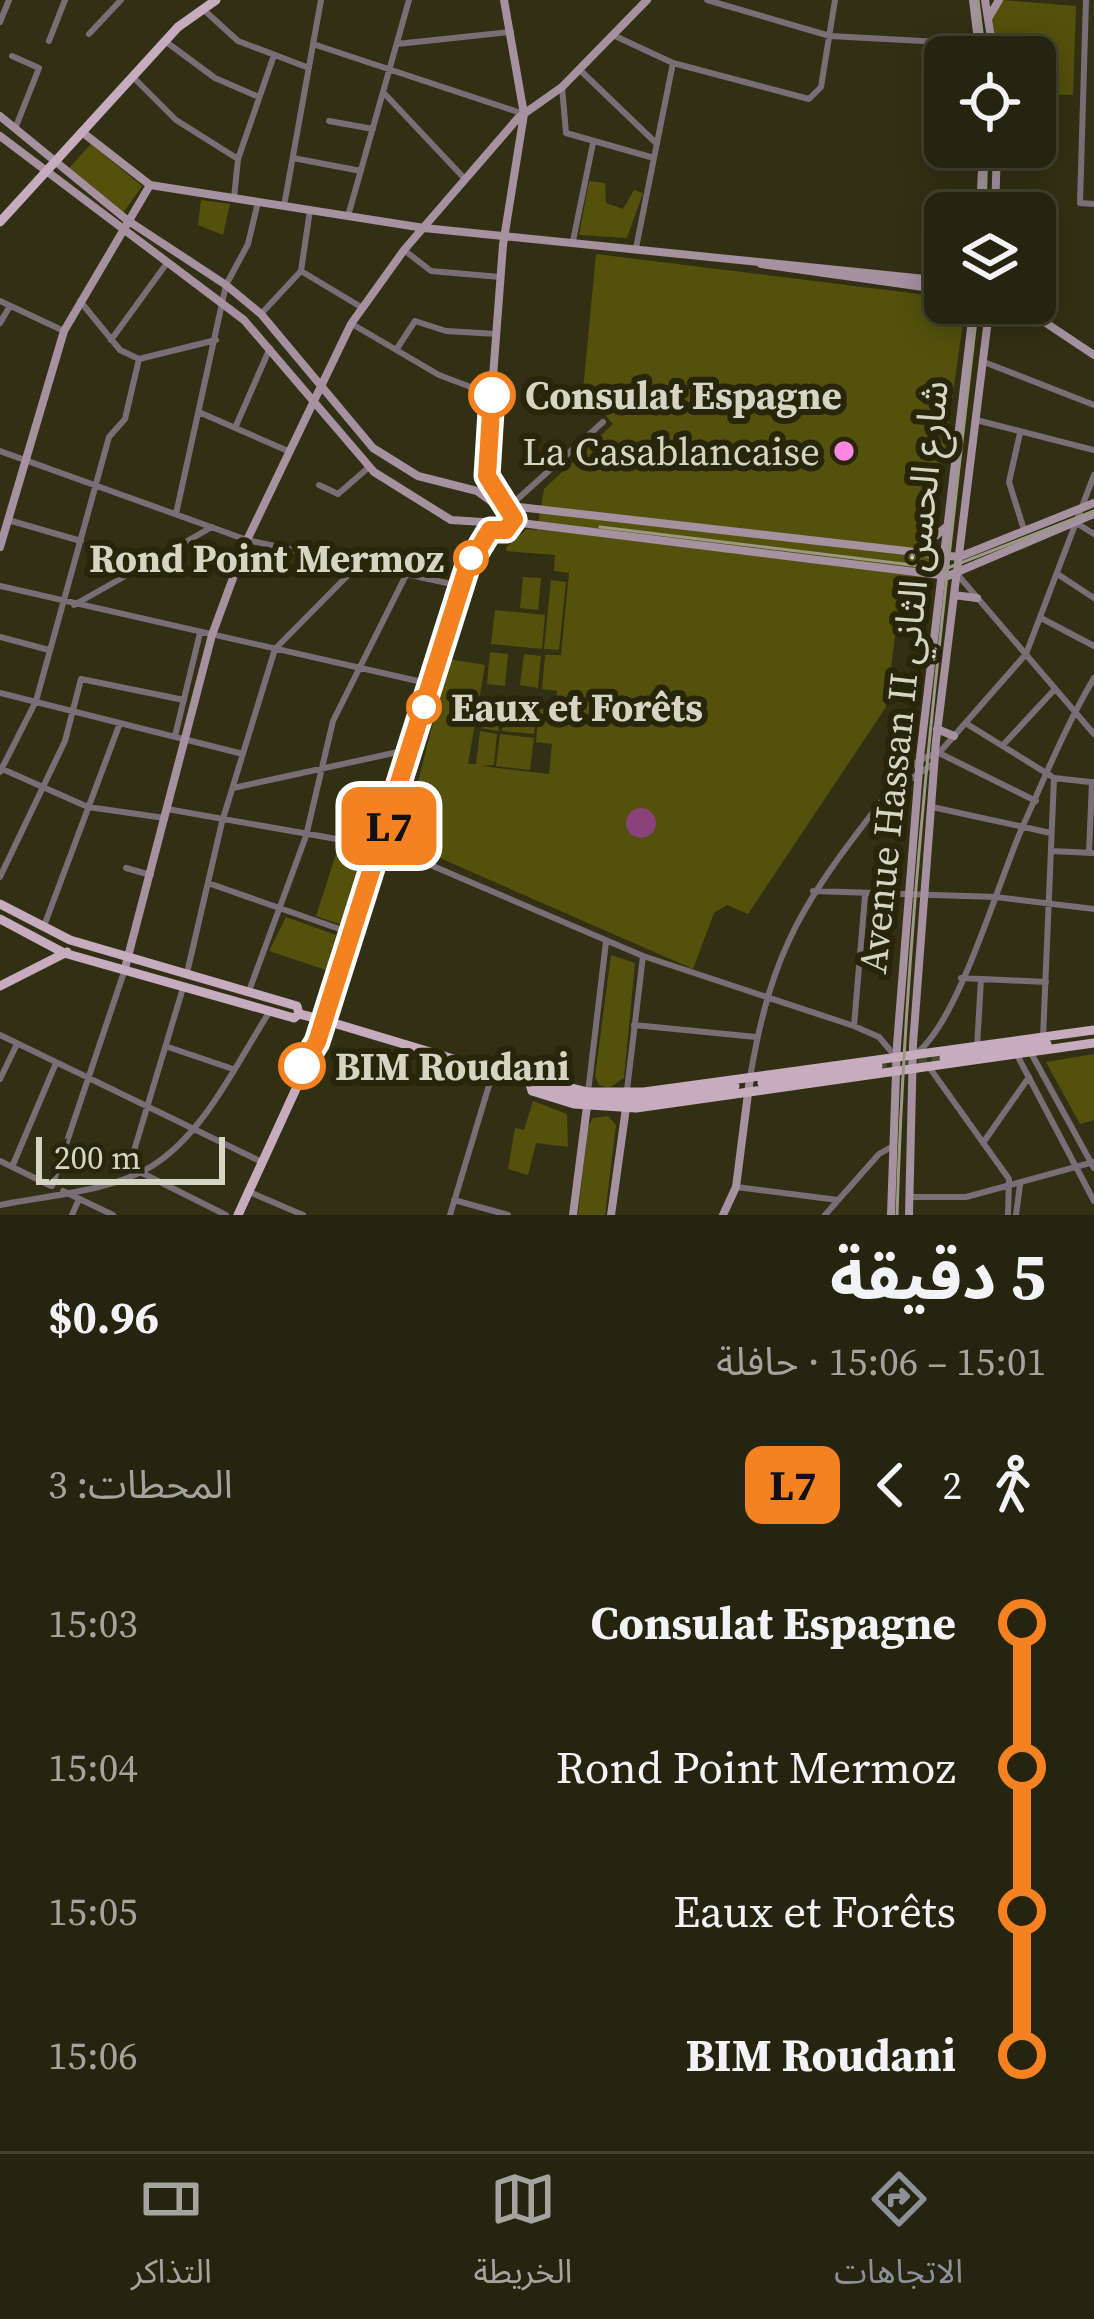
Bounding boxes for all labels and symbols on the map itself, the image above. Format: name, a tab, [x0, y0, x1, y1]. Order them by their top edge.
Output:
place label: Consulat Espagne	[525, 369, 842, 422]
marker: Consulat Espagne	[470, 373, 514, 417]
street label: Avenue Hassan II شارع الحسن الثاني	[846, 378, 964, 976]
place label: La Casablancaise	[523, 425, 820, 478]
marker: La Casablancaise	[831, 438, 857, 464]
place label: Rond Point Mermoz	[89, 532, 444, 585]
marker: Rond Point Mermoz	[455, 542, 487, 574]
place label: Eaux et Forêts	[451, 681, 703, 734]
marker: Eaux et Forêts	[408, 691, 440, 723]
line badge: L7	[335, 787, 443, 865]
place label: BIM Roudani	[335, 1040, 570, 1093]
marker: BIM Roudani	[280, 1044, 324, 1088]
scale bar	[36, 1131, 225, 1184]

